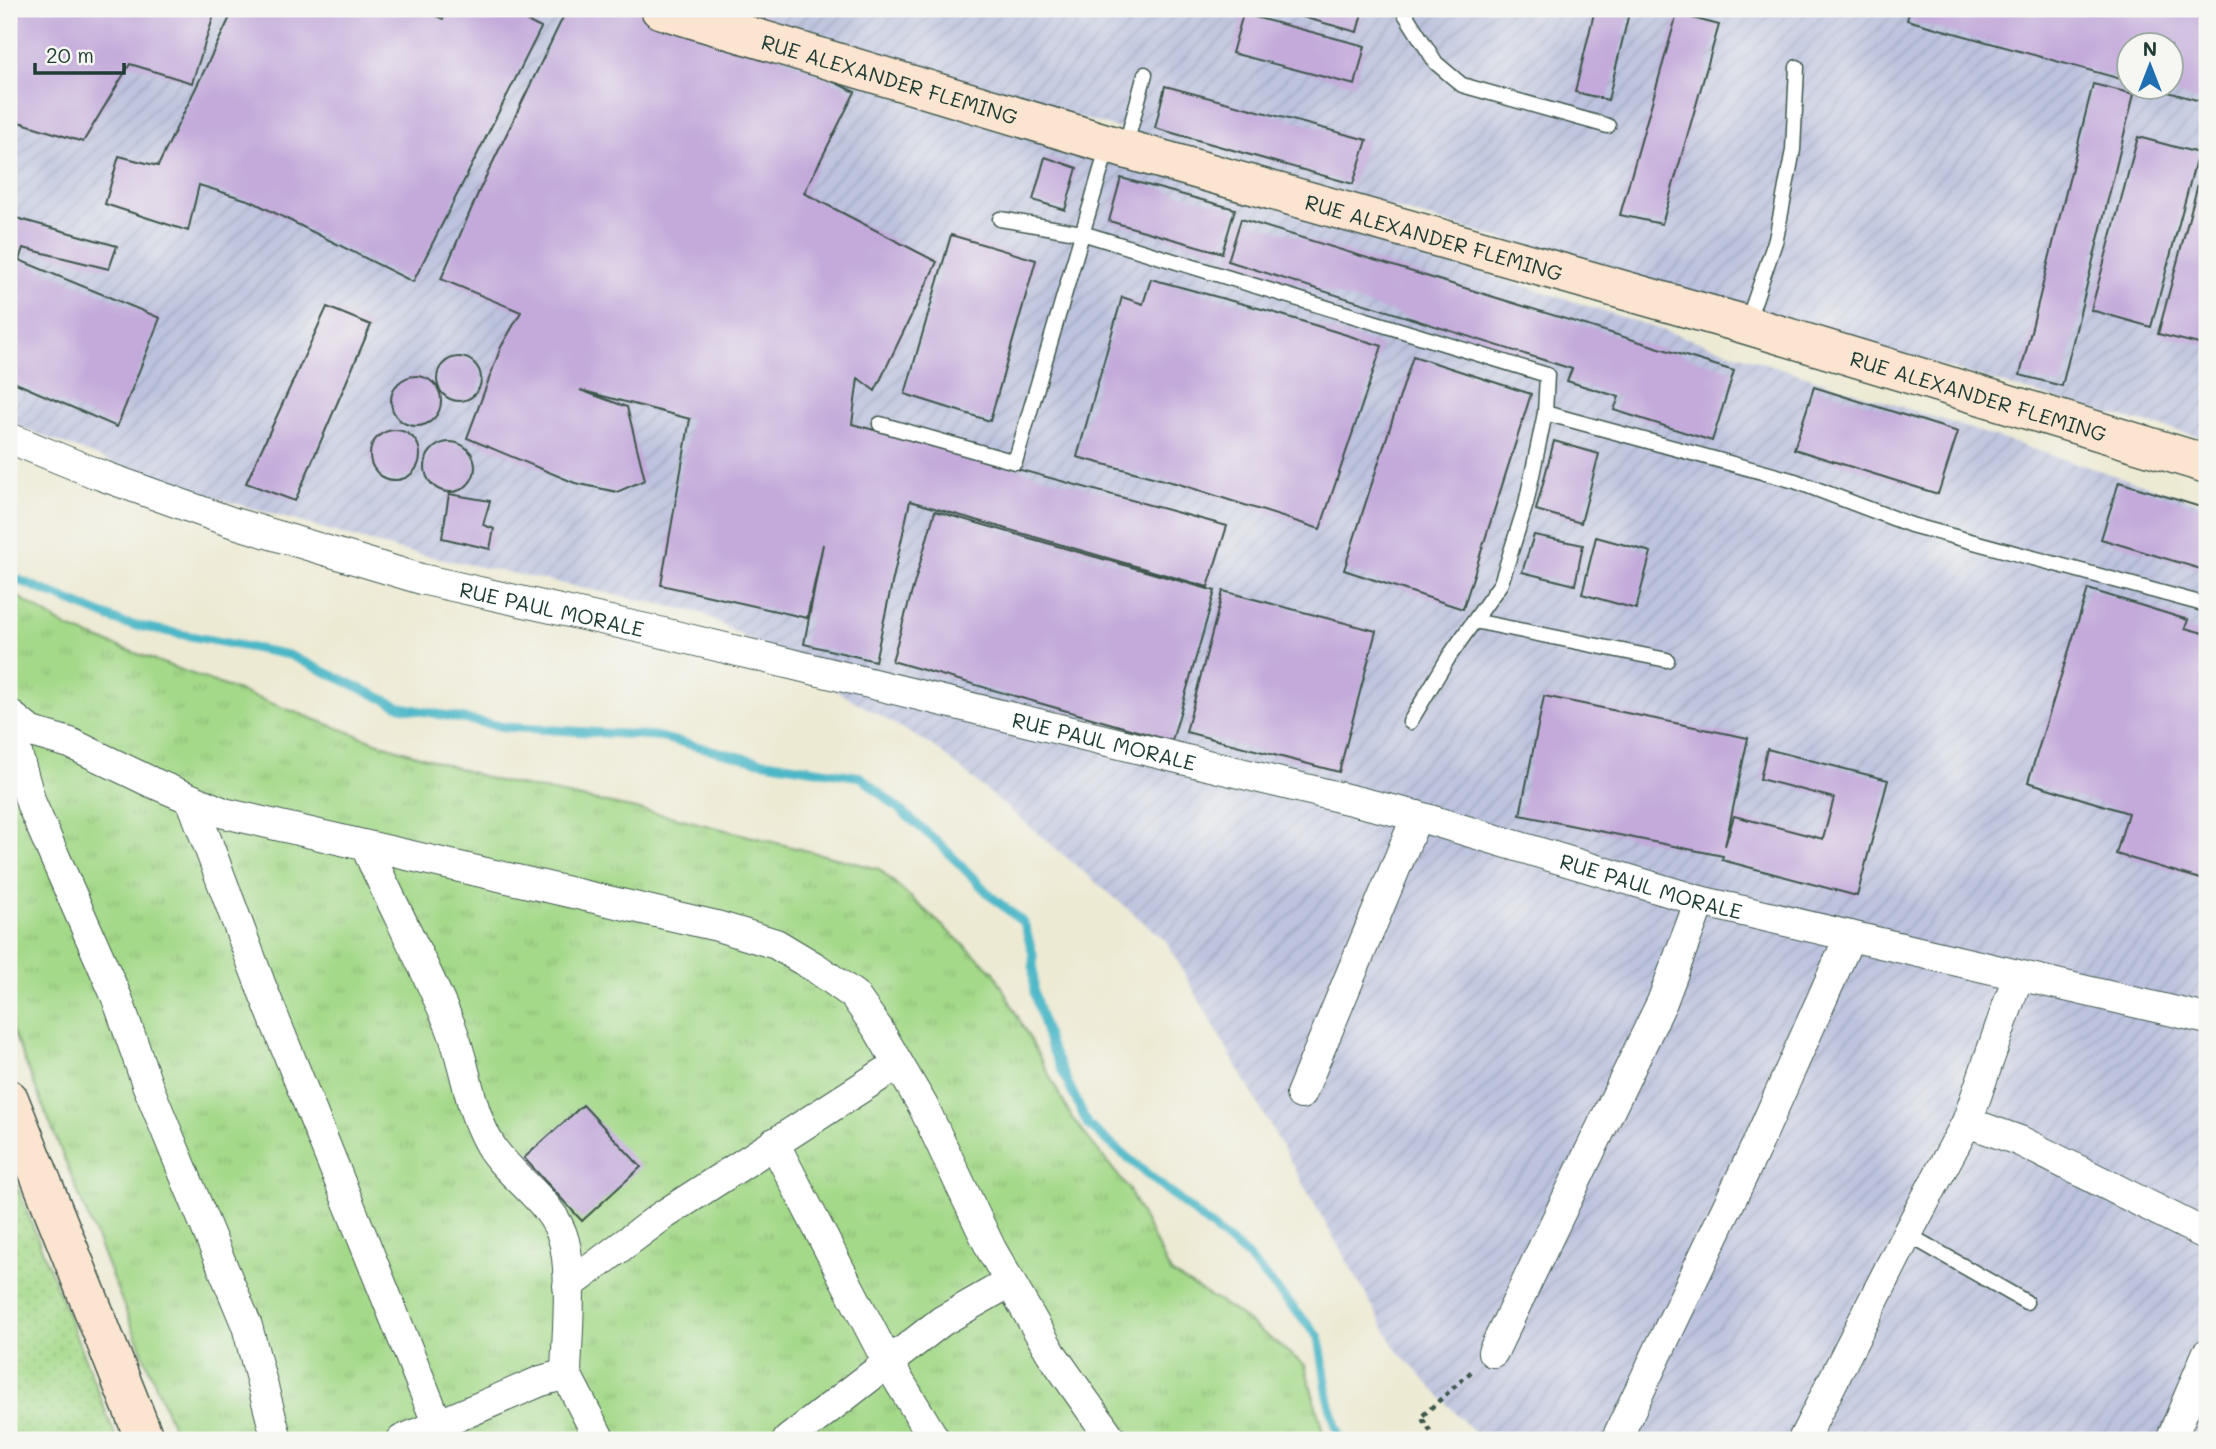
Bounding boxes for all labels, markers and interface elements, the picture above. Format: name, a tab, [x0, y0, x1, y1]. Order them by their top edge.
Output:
street label: RUE ALEXANDER FLEMING	[758, 27, 1021, 130]
scale bar	[35, 32, 124, 76]
north arrow	[2114, 32, 2184, 102]
text: N	[2143, 36, 2157, 61]
text: 20 m	[46, 41, 94, 68]
street label: RUE ALEXANDER FLEMING	[1302, 187, 1566, 286]
street label: RUE ALEXANDER FLEMING	[1847, 344, 2110, 446]
street label: RUE PAUL MORALE	[457, 575, 647, 642]
street label: RUE PAUL MORALE	[1010, 705, 1199, 775]
street label: RUE PAUL MORALE	[1557, 846, 1745, 924]

